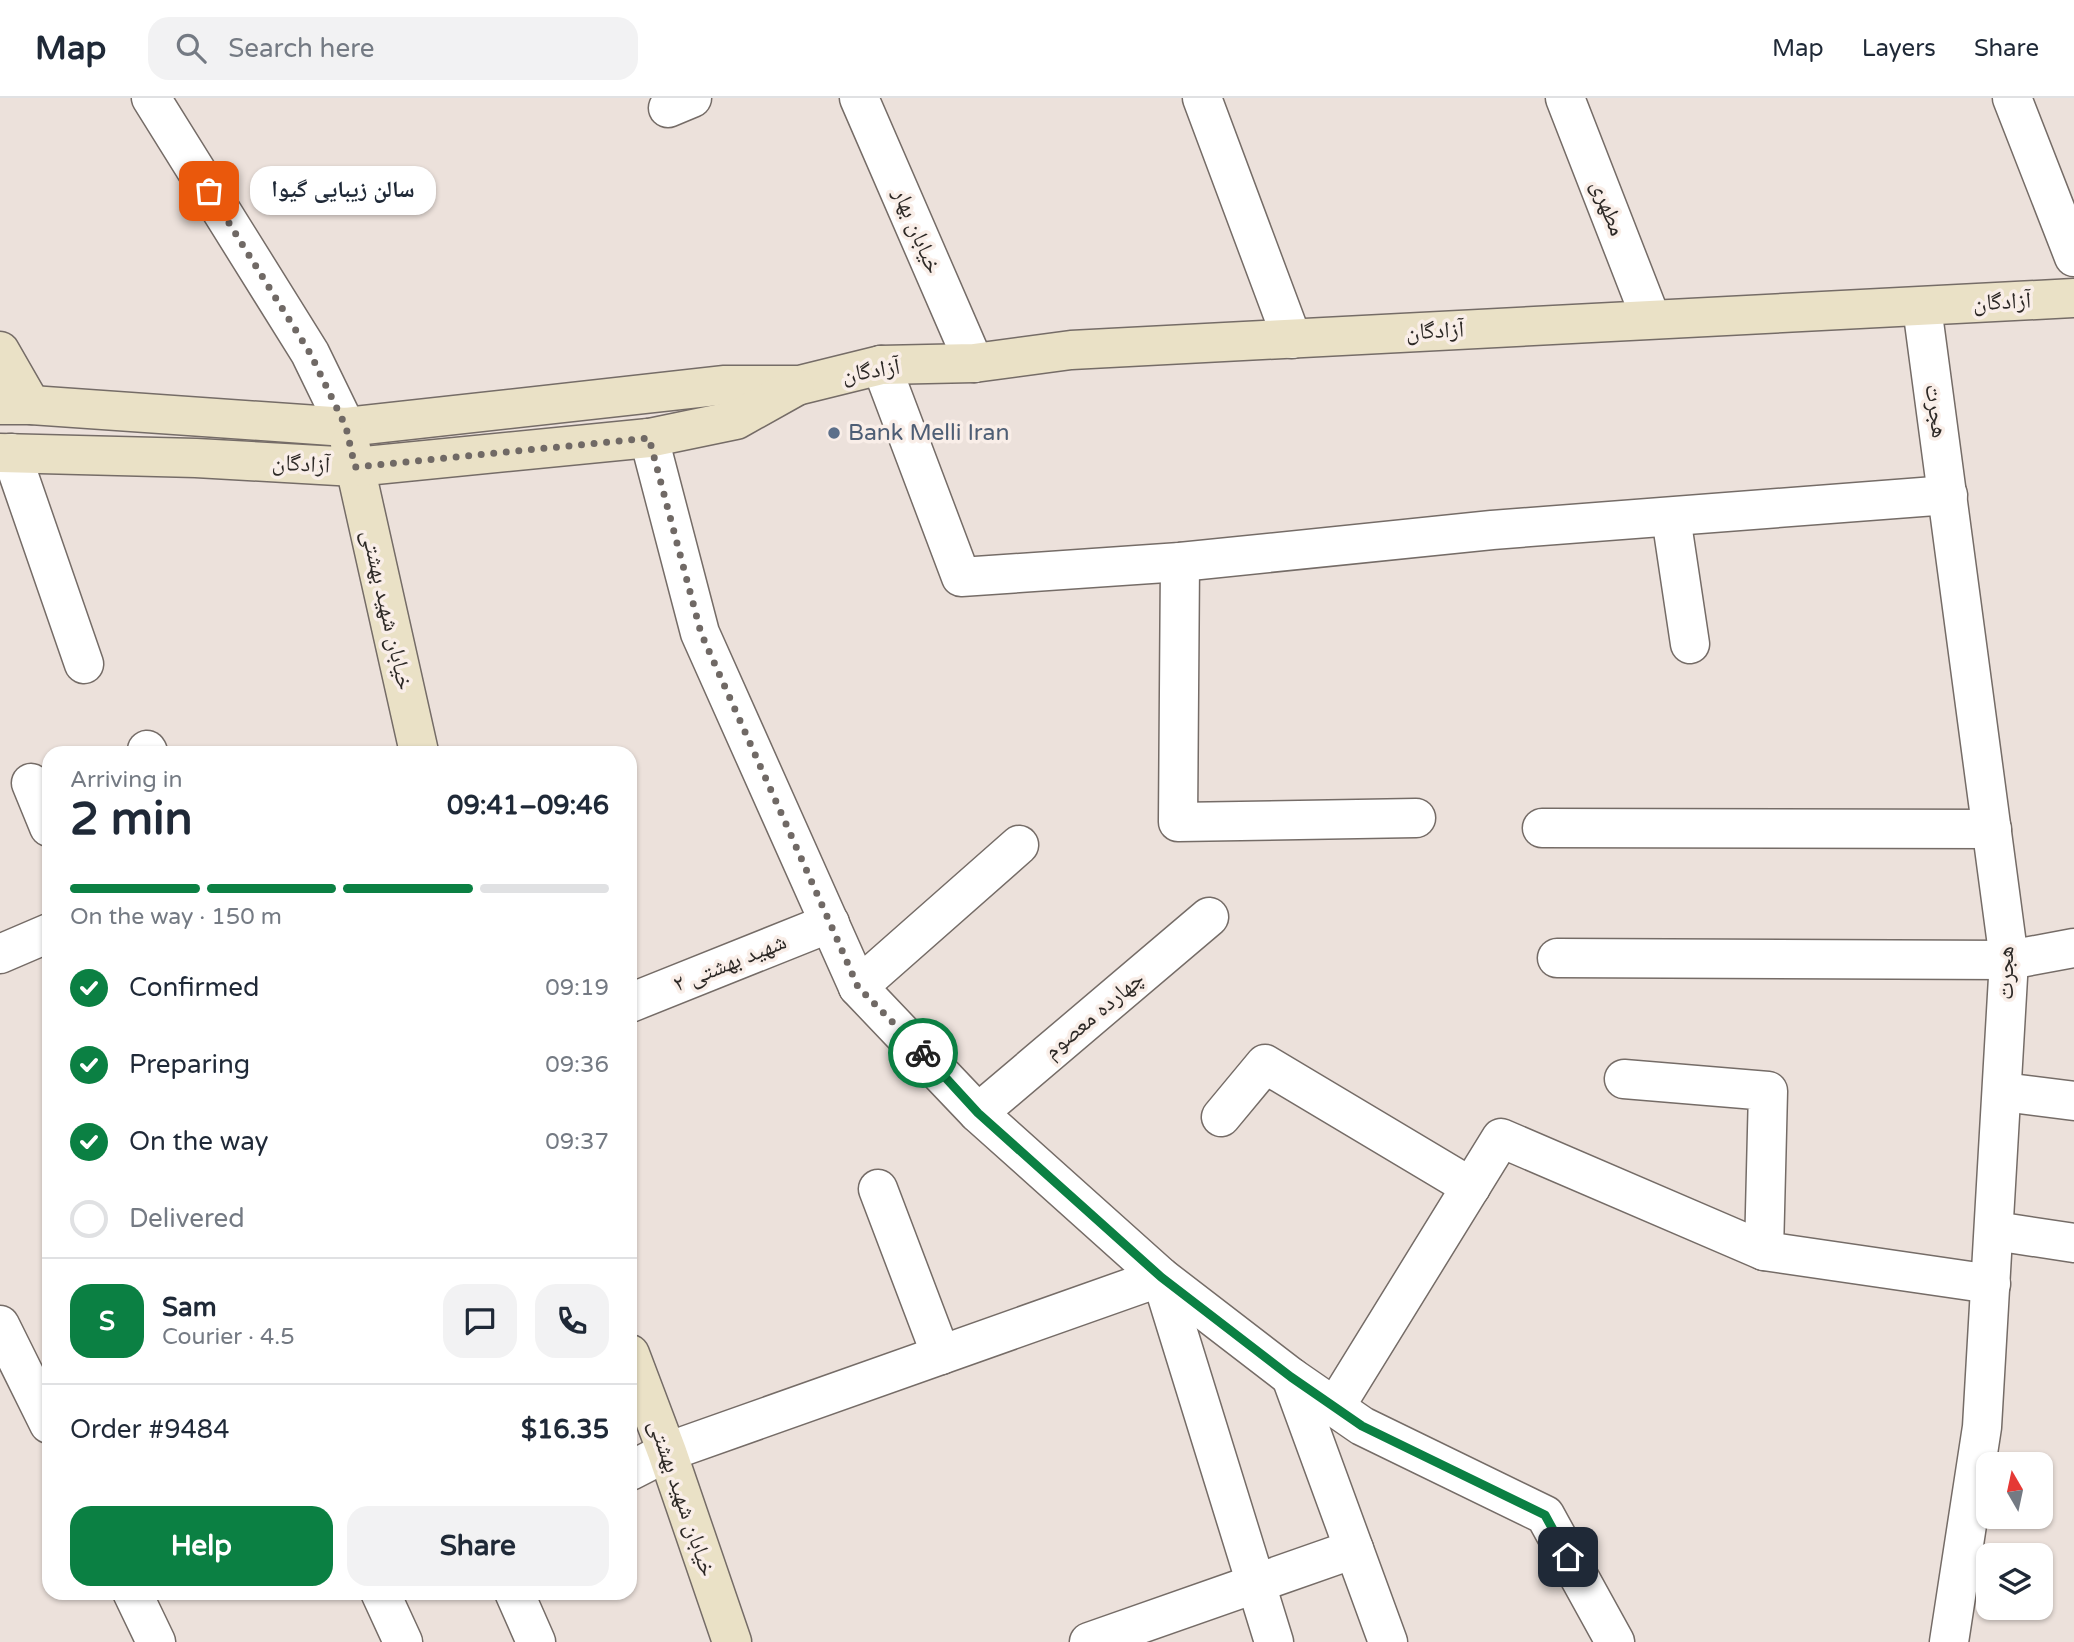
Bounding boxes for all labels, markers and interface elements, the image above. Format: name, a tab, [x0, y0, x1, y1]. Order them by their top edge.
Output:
search box	[148, 17, 638, 80]
text: Map	[35, 29, 106, 68]
icon: search	[172, 29, 210, 67]
text: Search here	[228, 33, 374, 64]
text: Map	[1772, 34, 1824, 63]
text: Layers	[1862, 34, 1936, 63]
text: Share	[1974, 34, 2039, 63]
pin	[179, 161, 239, 221]
callout: سالن زیبایی گیوا	[251, 166, 436, 216]
icon: bag	[190, 172, 228, 210]
text: سالن زیبایی گیوا	[271, 176, 415, 204]
street label: مطهری	[1585, 176, 1631, 240]
street label: خیابان بهار	[886, 183, 947, 278]
street label: آزادگان	[1972, 286, 2033, 318]
street label: آزادگان	[1405, 315, 1466, 347]
street label: آزادگان	[840, 352, 903, 389]
street label: هجرت	[1918, 382, 1954, 440]
place label: Bank Melli Iran	[848, 419, 1010, 447]
marker: Bank Melli Iran	[826, 425, 842, 441]
street label: آزادگان	[271, 448, 332, 480]
street label: خیابان شهید بهشتی	[355, 527, 419, 693]
text: Arriving in	[70, 766, 183, 794]
text: 09:41–09:46	[447, 790, 609, 821]
text: 2 min	[70, 792, 193, 847]
text: On the way · 150 m	[70, 903, 282, 931]
street label: شهید بهشتی ۲	[669, 928, 791, 998]
street label: هجرت	[1992, 946, 2020, 1000]
street label: چهارده معصوم	[1038, 965, 1151, 1066]
icon: check	[70, 969, 108, 1007]
text: Confirmed	[129, 972, 259, 1003]
text: 09:19	[545, 974, 609, 1002]
courier	[888, 1018, 958, 1088]
icon: bike	[904, 1034, 942, 1072]
icon: check	[70, 1046, 108, 1084]
text: Preparing	[129, 1049, 250, 1080]
text: 09:36	[545, 1051, 609, 1079]
icon: check	[70, 1123, 108, 1161]
text: On the way	[129, 1126, 269, 1157]
text: 09:37	[545, 1128, 609, 1156]
text: Delivered	[129, 1203, 245, 1234]
button: chat	[443, 1284, 517, 1358]
button: phone	[535, 1284, 609, 1358]
text: Sam	[162, 1292, 217, 1323]
text: S	[99, 1306, 115, 1337]
text: Courier · 4.5	[162, 1323, 295, 1351]
text: Order #9484	[70, 1414, 230, 1445]
text: $16.35	[521, 1414, 609, 1445]
street label: خیابان شهید بهشتی	[642, 1416, 722, 1580]
north arrow	[1976, 1452, 2053, 1530]
map controls	[1976, 1452, 2053, 1620]
button: Help	[70, 1506, 333, 1586]
button: Share	[347, 1506, 609, 1586]
pin	[1538, 1527, 1598, 1587]
icon: home	[1549, 1538, 1587, 1576]
button: layers	[1976, 1543, 2053, 1620]

